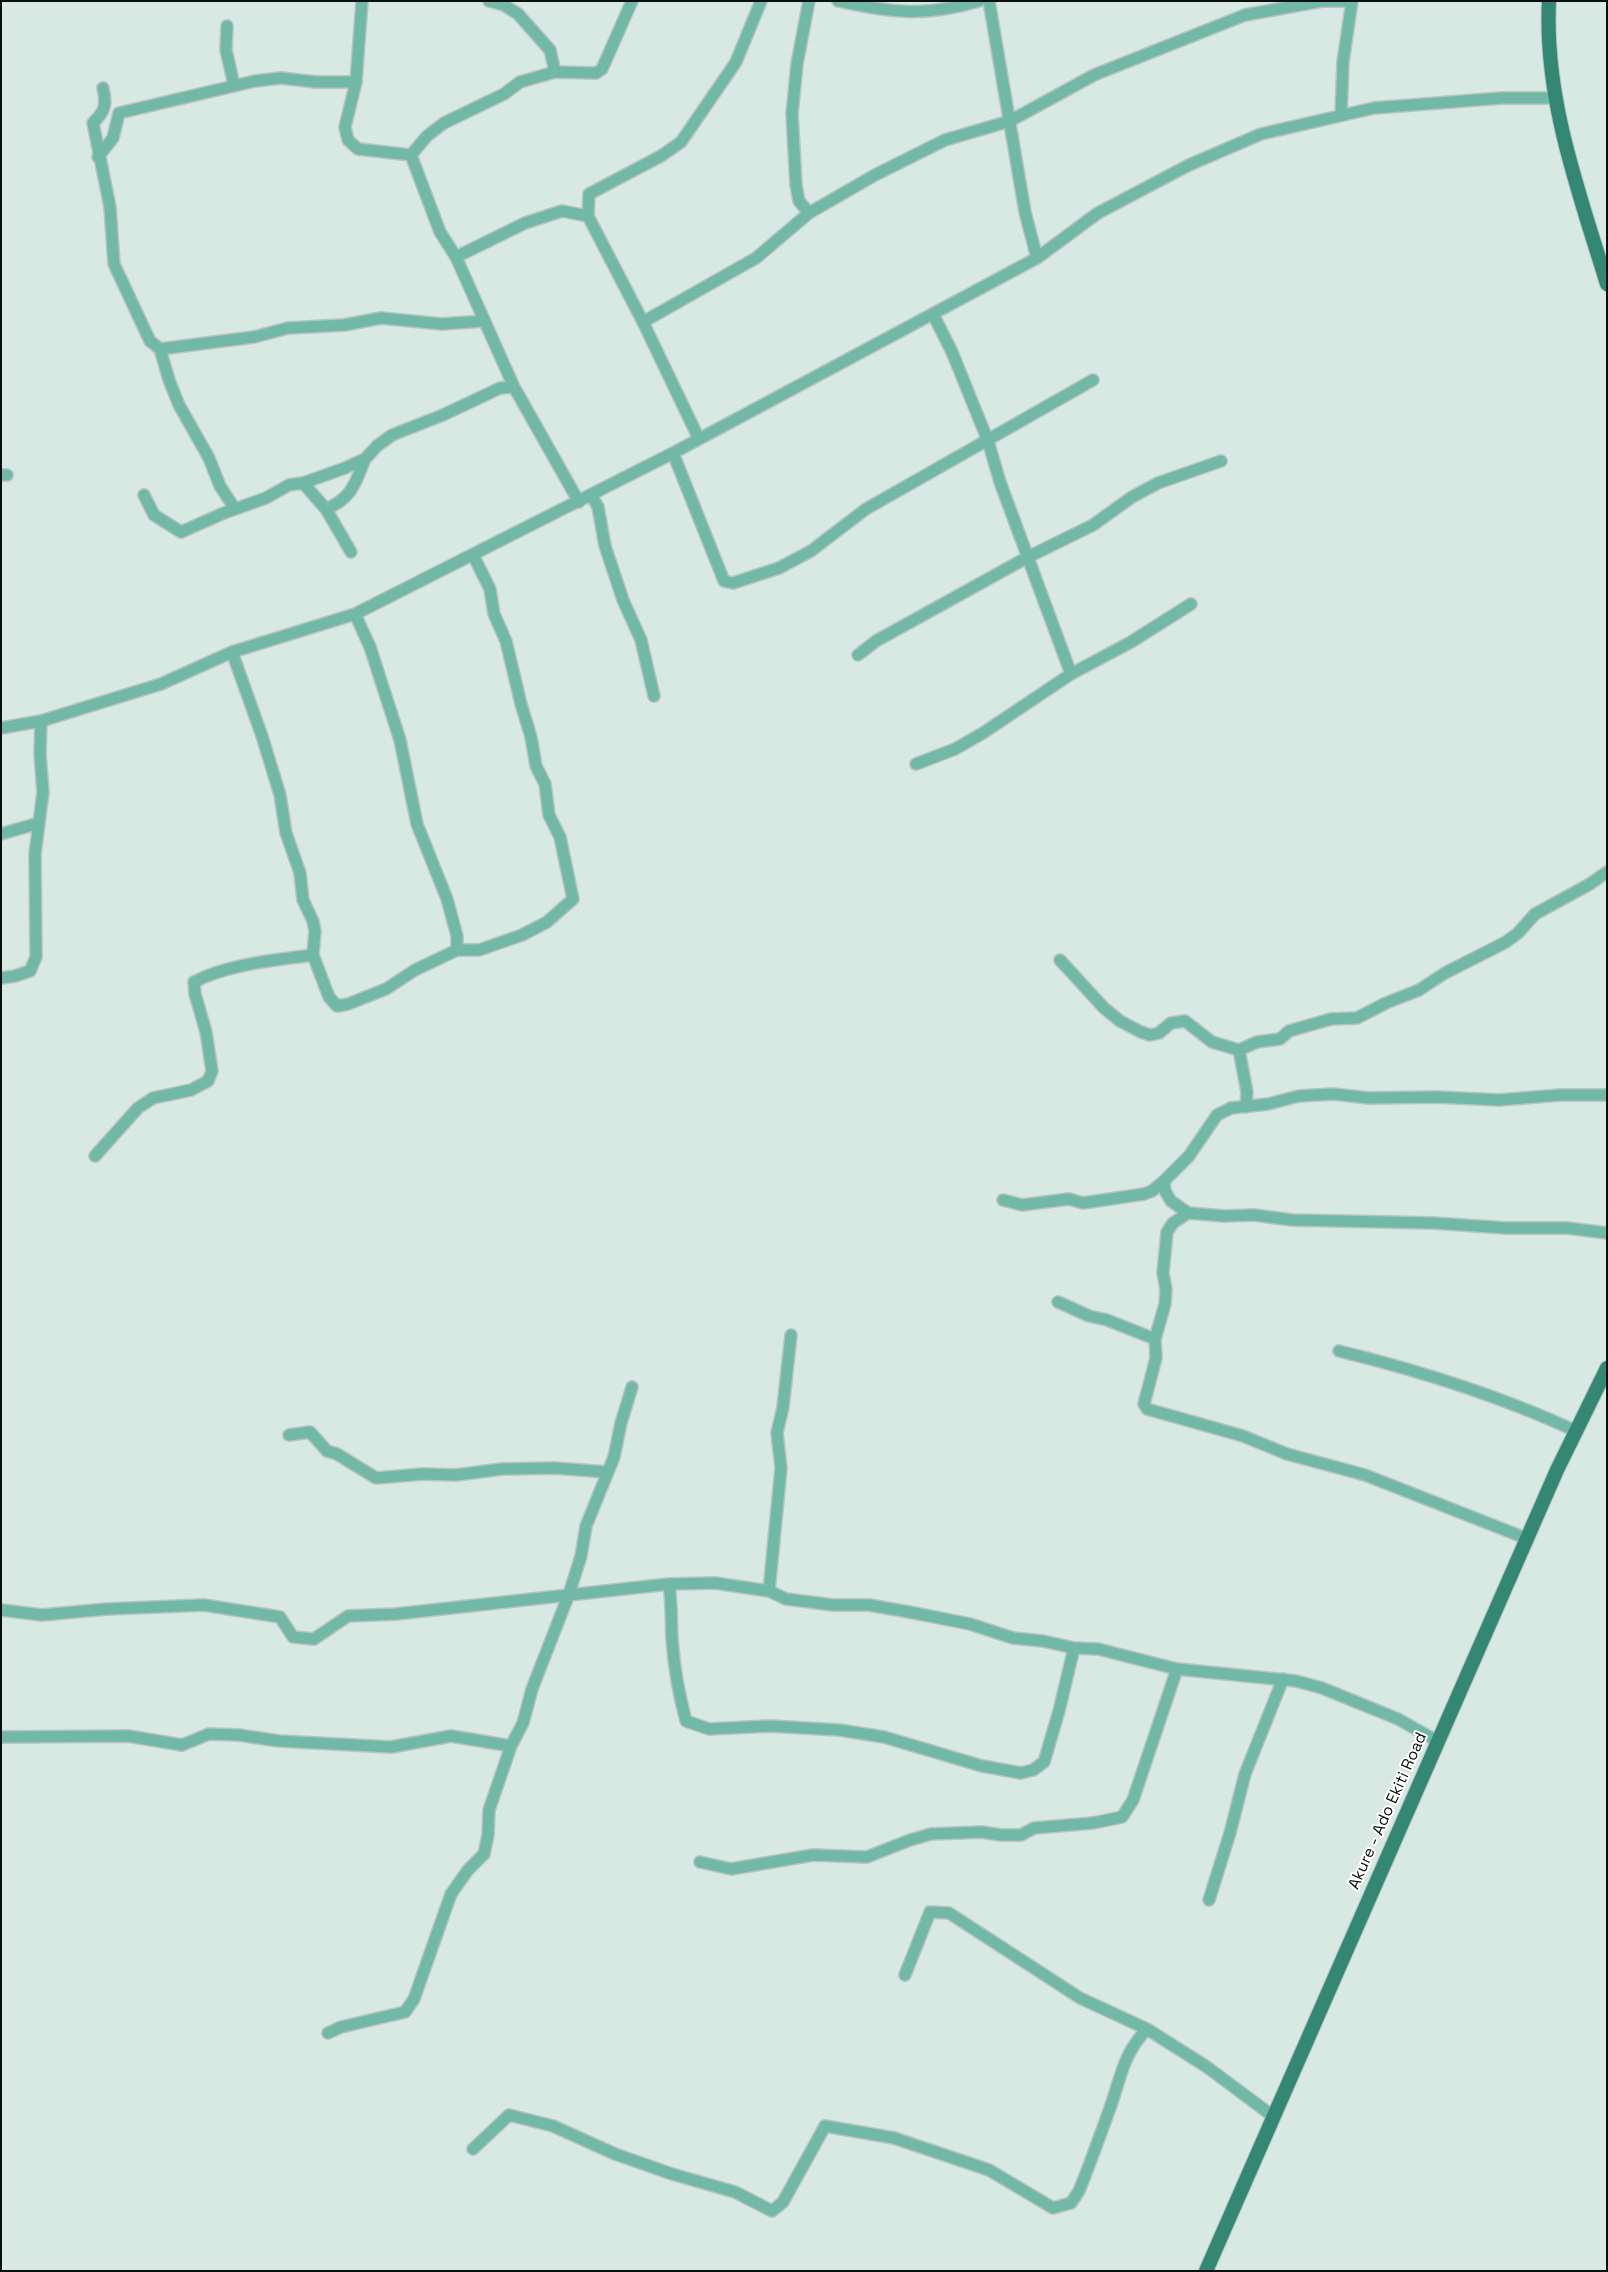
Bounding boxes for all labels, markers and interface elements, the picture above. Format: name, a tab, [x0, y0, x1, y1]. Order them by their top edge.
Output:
street label: Akure - Ado Ekiti Road	[1345, 1730, 1431, 1892]

